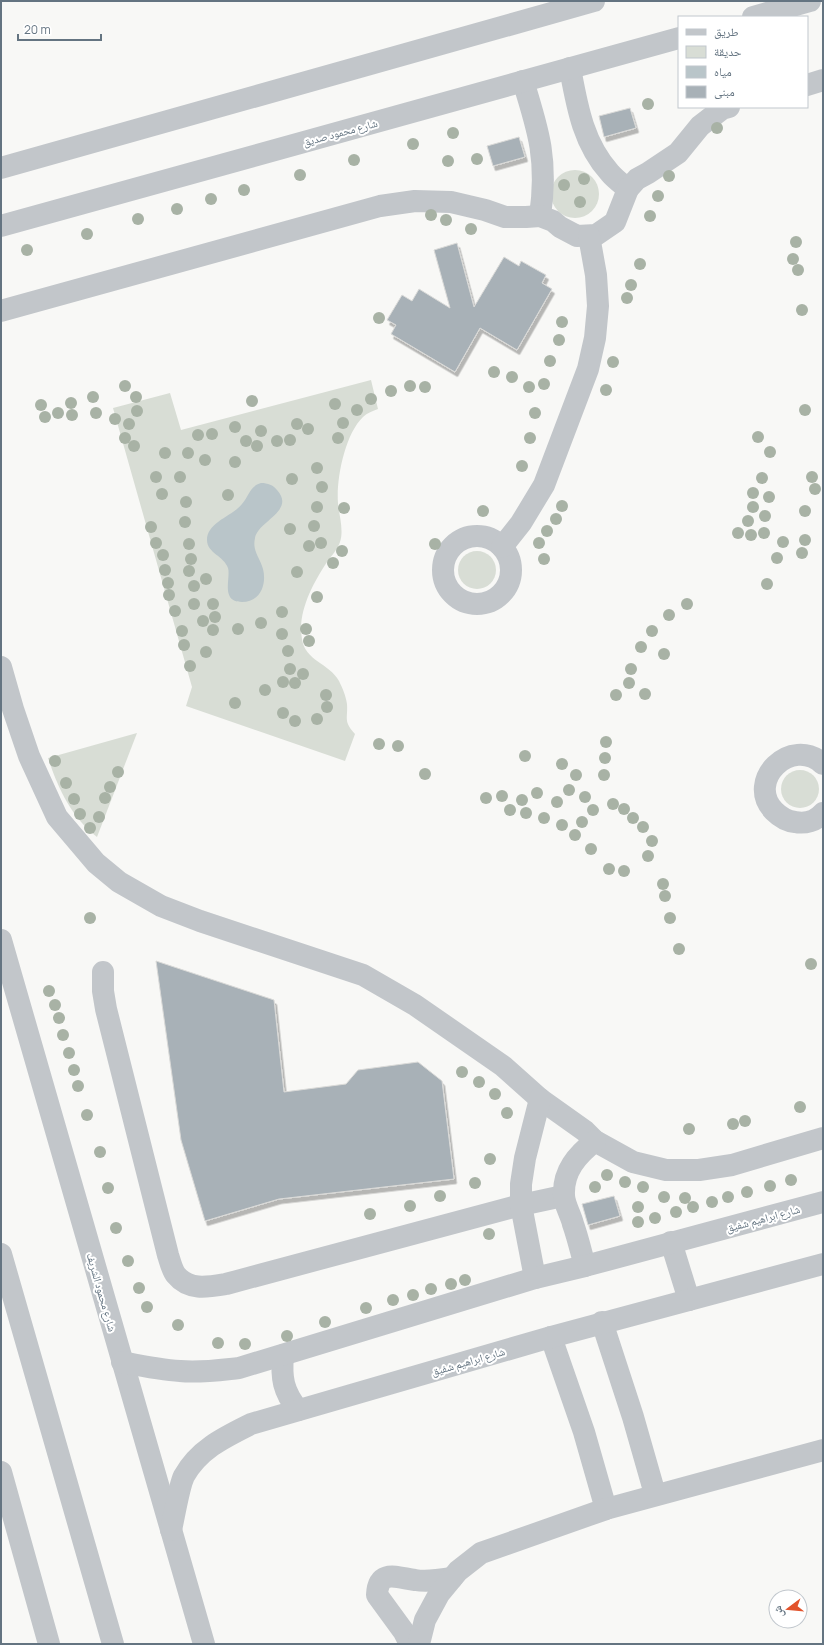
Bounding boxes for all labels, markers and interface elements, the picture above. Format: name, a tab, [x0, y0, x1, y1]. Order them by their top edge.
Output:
scale bar	[18, 16, 101, 42]
legend	[678, 16, 808, 108]
text: 20 m	[24, 21, 51, 38]
text: طريق	[714, 23, 739, 40]
text: حديقة	[714, 43, 742, 60]
text: مياه	[714, 63, 732, 80]
text: مبنى	[714, 83, 735, 100]
street label: شارع محمود صديق	[301, 115, 379, 149]
street label: شارع ابراهيم شفيق	[724, 1201, 802, 1236]
street label: شارع محمود الشريف	[84, 1251, 120, 1333]
street label: شارع ابراهيم شفيق	[429, 1343, 507, 1380]
north arrow	[768, 1589, 808, 1629]
text: ش	[769, 1604, 788, 1620]

